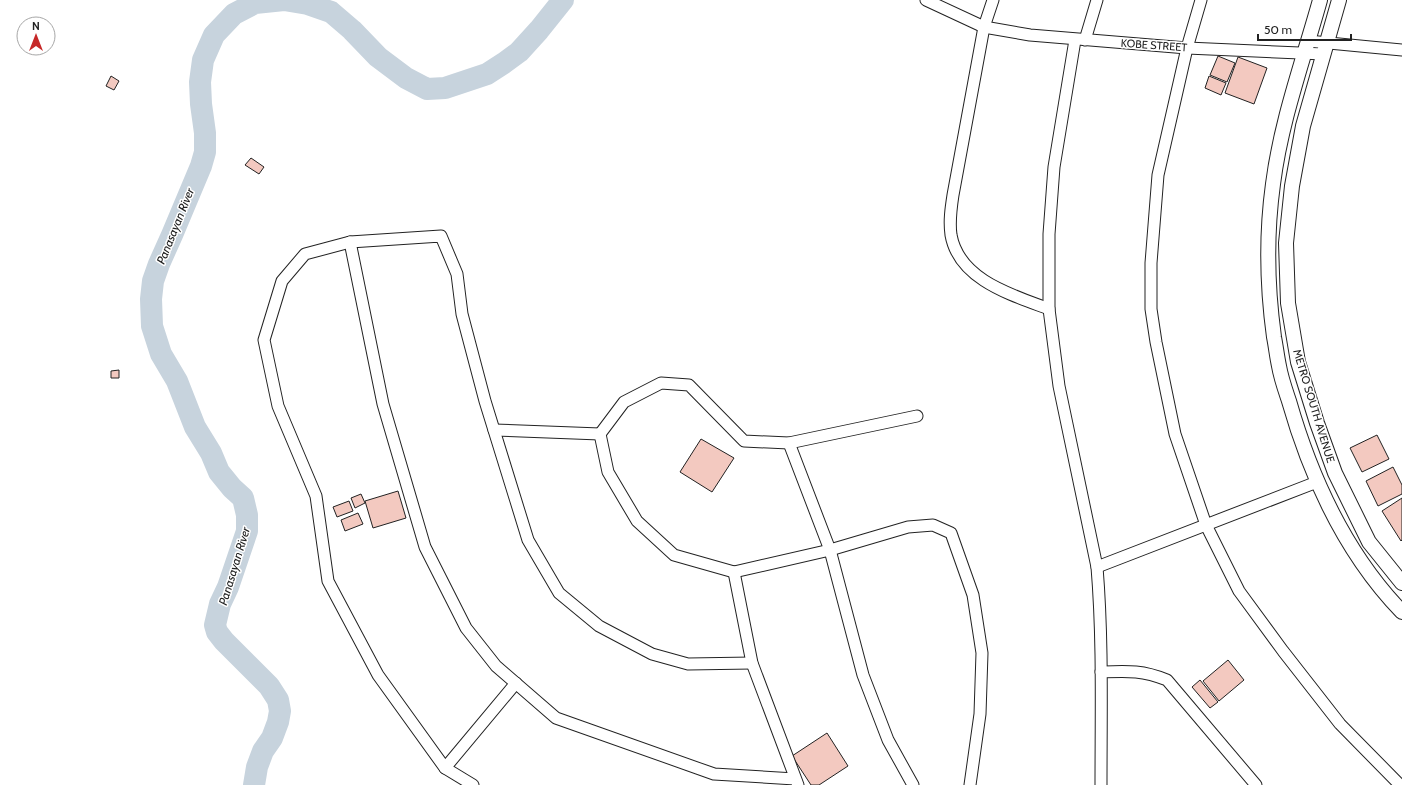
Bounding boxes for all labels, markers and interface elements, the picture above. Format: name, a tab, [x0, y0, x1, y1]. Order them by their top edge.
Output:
north arrow	[16, 16, 56, 56]
scale bar	[1258, 16, 1351, 42]
text: N	[32, 19, 40, 33]
text: 50 m	[1264, 22, 1292, 37]
street label: KOBE STREET	[1120, 36, 1188, 54]
water label: Panasayan River	[153, 185, 198, 266]
street label: METRO SOUTH AVENUE	[1290, 347, 1338, 465]
water label: Panasayan River	[215, 524, 253, 607]

